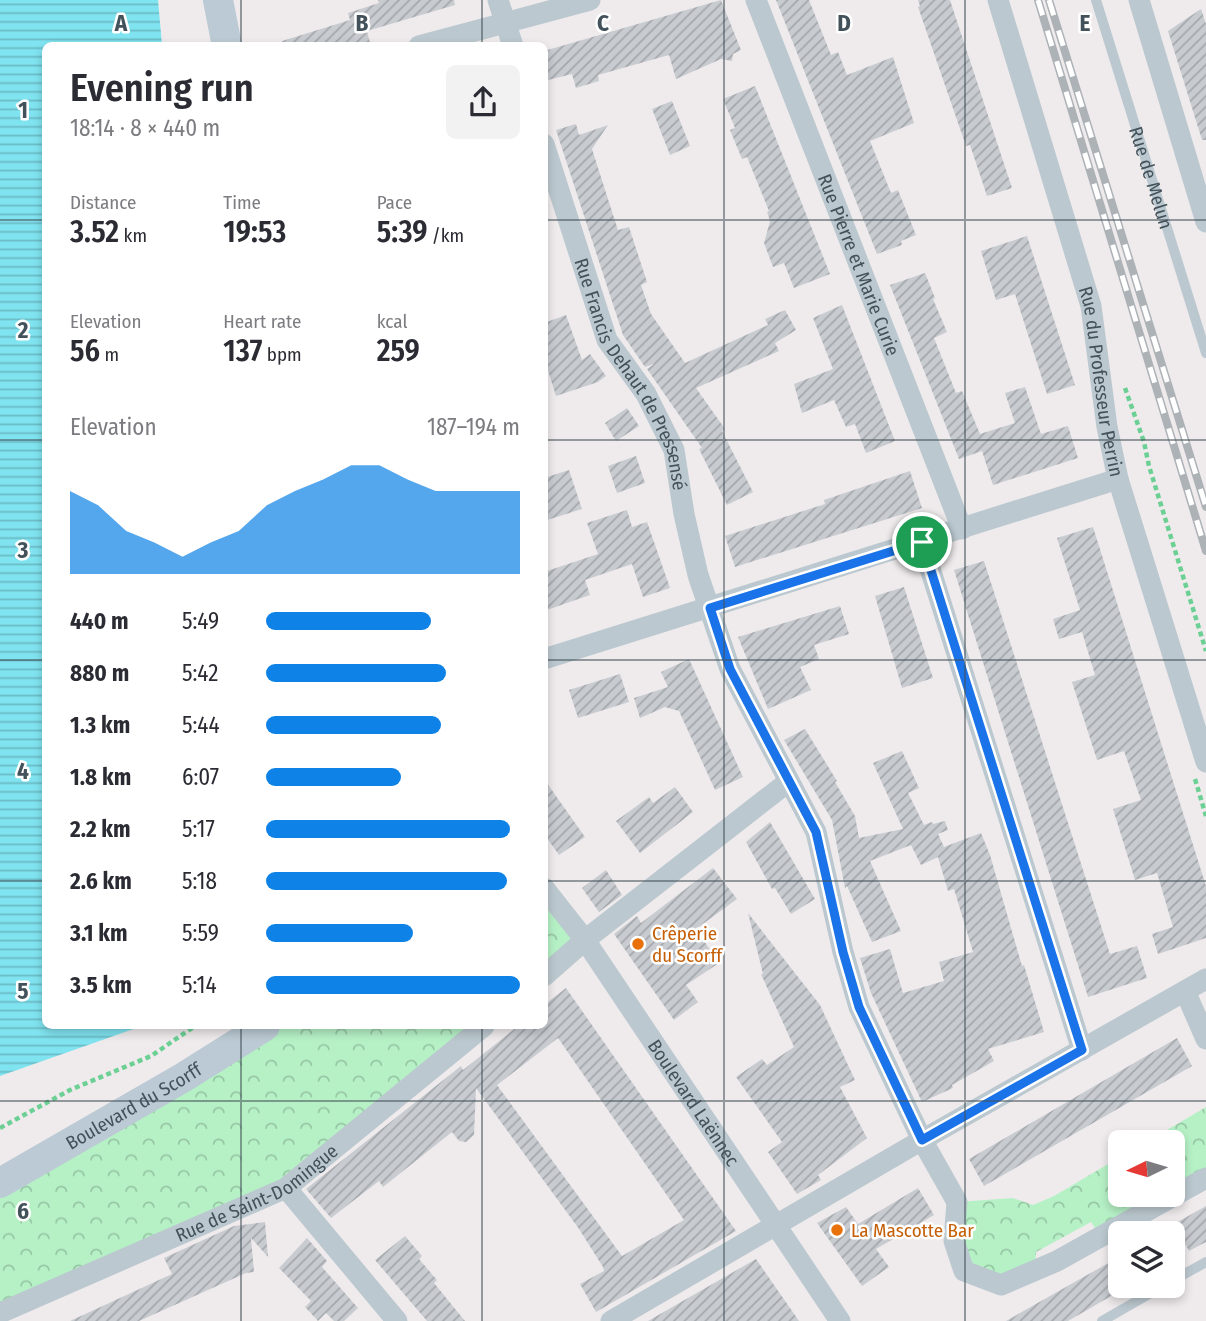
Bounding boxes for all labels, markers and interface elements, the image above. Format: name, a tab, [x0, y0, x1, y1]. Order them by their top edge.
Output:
text: A	[114, 9, 128, 37]
text: B	[356, 9, 369, 37]
text: C	[597, 9, 609, 37]
text: D	[837, 9, 851, 37]
text: E	[1080, 9, 1091, 37]
text: Evening run	[70, 65, 254, 111]
button: share	[446, 65, 520, 139]
text: 1	[18, 96, 28, 124]
text: 18:14 · 8 × 440 m	[70, 114, 220, 142]
street label: Rue de Melun	[1124, 124, 1178, 232]
street label: Rue Pierre et Marie Curie	[813, 171, 904, 359]
text: Distance	[70, 191, 137, 214]
text: Time	[223, 191, 261, 214]
text: Pace	[377, 191, 412, 214]
text: 3.52	[70, 214, 119, 250]
text: 19:53	[223, 214, 286, 250]
text: 5:39	[377, 214, 427, 250]
text: km	[119, 224, 147, 247]
text: /km	[427, 224, 464, 247]
street label: Rue Francis Dehaut de Pressensé	[569, 255, 691, 492]
street label: Rue du Professeur Perrin	[1074, 283, 1128, 479]
text: Elevation	[70, 310, 142, 333]
text: Heart rate	[223, 310, 301, 333]
text: kcal	[377, 310, 407, 333]
text: 2	[17, 316, 29, 344]
text: 56	[70, 333, 100, 369]
text: 137	[223, 333, 262, 369]
text: 259	[377, 333, 420, 369]
text: m	[100, 343, 119, 366]
text: bpm	[262, 343, 302, 366]
text: Elevation	[70, 413, 157, 441]
text: 187–194 m	[427, 413, 520, 441]
pin	[892, 512, 952, 572]
icon: arrive	[903, 523, 941, 561]
text: 3	[17, 536, 29, 564]
text: 440 m	[70, 607, 129, 635]
text: 5:49	[182, 607, 219, 635]
text: 880 m	[70, 659, 129, 687]
text: 5:42	[182, 659, 218, 687]
text: 1.3 km	[70, 711, 130, 739]
text: 5:44	[182, 711, 220, 739]
text: 4	[17, 757, 29, 785]
text: 1.8 km	[70, 763, 131, 791]
text: 6:07	[182, 763, 219, 791]
text: 2.2 km	[70, 815, 131, 843]
text: 5:17	[182, 815, 215, 843]
text: 2.6 km	[70, 867, 132, 895]
text: 5:18	[182, 867, 217, 895]
text: 3.1 km	[70, 919, 128, 947]
text: 5:59	[182, 919, 219, 947]
place label: Crêperie du Scorff	[652, 922, 723, 967]
marker: Crêperie du Scorff	[630, 936, 646, 952]
text: 3.5 km	[70, 971, 132, 999]
text: 5:14	[182, 971, 217, 999]
text: 5	[17, 977, 29, 1005]
street label: Boulevard Laënnec	[643, 1035, 744, 1171]
street label: Boulevard du Scorff	[62, 1057, 207, 1155]
north arrow	[1108, 1130, 1185, 1208]
map controls	[1108, 1130, 1185, 1298]
street label: Rue de Saint-Domingue	[172, 1139, 343, 1247]
text: 6	[17, 1197, 29, 1225]
place label: La Mascotte Bar	[851, 1219, 974, 1242]
button: layers	[1108, 1221, 1185, 1298]
marker: La Mascotte Bar	[829, 1222, 845, 1238]

